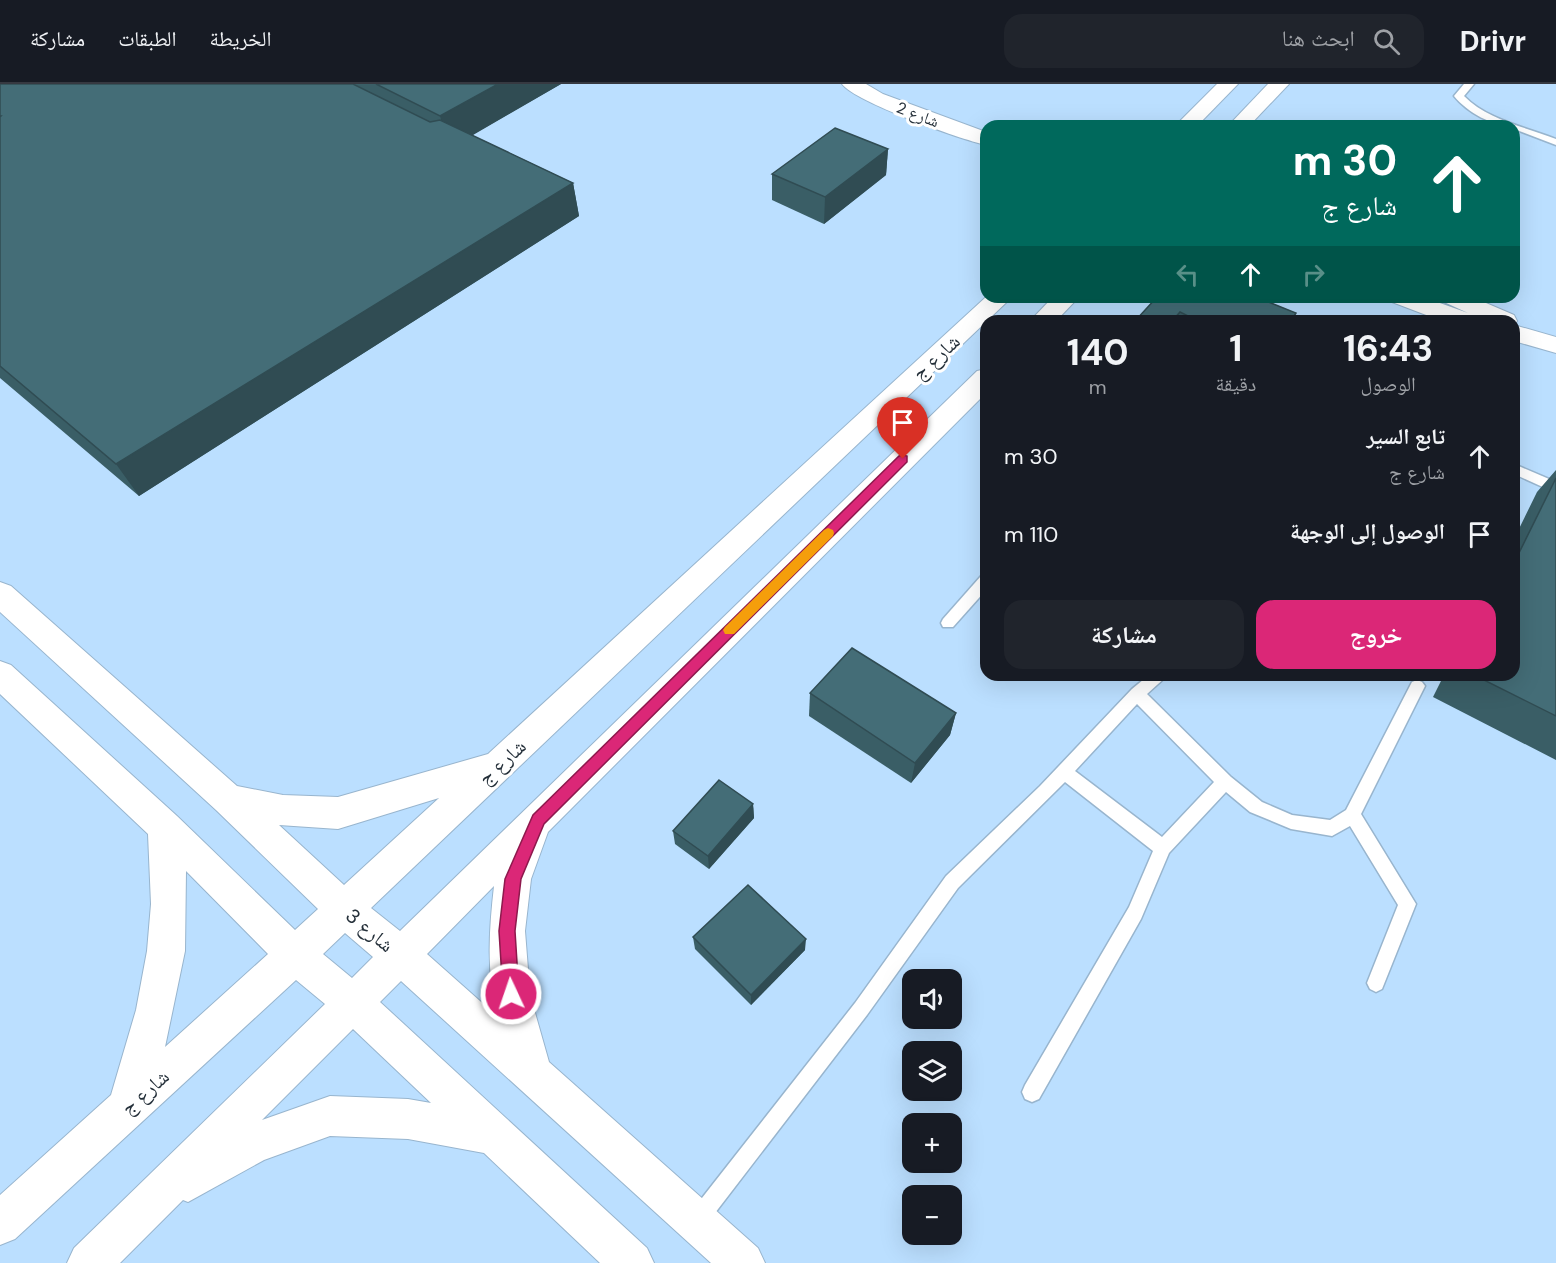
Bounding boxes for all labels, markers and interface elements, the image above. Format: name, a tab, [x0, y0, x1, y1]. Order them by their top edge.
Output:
search box	[1004, 14, 1424, 68]
text: Drivr	[1460, 23, 1526, 60]
text: ابحث هنا	[1282, 24, 1355, 53]
text: مشاركة	[30, 25, 85, 53]
text: الطبقات	[118, 25, 177, 53]
text: الخريطة	[210, 25, 271, 53]
icon: search	[1370, 25, 1403, 58]
street label: شارع 2	[894, 97, 942, 132]
text: 30 m	[1293, 133, 1397, 188]
icon: ahead	[1418, 144, 1496, 222]
text: شارع ج	[1321, 188, 1397, 223]
icon: left	[1171, 258, 1204, 291]
icon: ahead	[1234, 258, 1267, 291]
icon: right	[1297, 258, 1330, 291]
text: 1	[1229, 325, 1242, 372]
text: 16:43	[1343, 325, 1433, 372]
street label: شارع ج	[907, 328, 965, 386]
text: 140	[1067, 329, 1129, 376]
text: دقيقة	[1216, 371, 1256, 397]
text: الوصول	[1360, 371, 1416, 397]
text: m	[1089, 374, 1107, 400]
pin	[877, 397, 928, 459]
icon: arrive	[886, 406, 919, 439]
text: تابع السير	[1366, 422, 1445, 451]
icon: ahead	[1463, 440, 1496, 473]
text: 30 m	[1004, 442, 1058, 471]
text: شارع ج	[1389, 459, 1445, 485]
text: الوصول إلى الوجهة	[1290, 517, 1445, 546]
icon: arrive	[1463, 518, 1496, 551]
text: 110 m	[1004, 520, 1058, 549]
button: مشاركة	[1004, 600, 1244, 669]
button: خروج	[1256, 600, 1496, 669]
street label: شارع ج	[473, 733, 531, 791]
street label: شارع 3	[341, 902, 399, 958]
position arrow	[479, 962, 543, 1026]
map controls	[902, 969, 962, 1245]
button: sound	[902, 969, 962, 1029]
button: layers	[902, 1041, 962, 1101]
street label: شارع ج	[115, 1064, 175, 1120]
button: +	[902, 1113, 962, 1173]
button: −	[902, 1185, 962, 1245]

